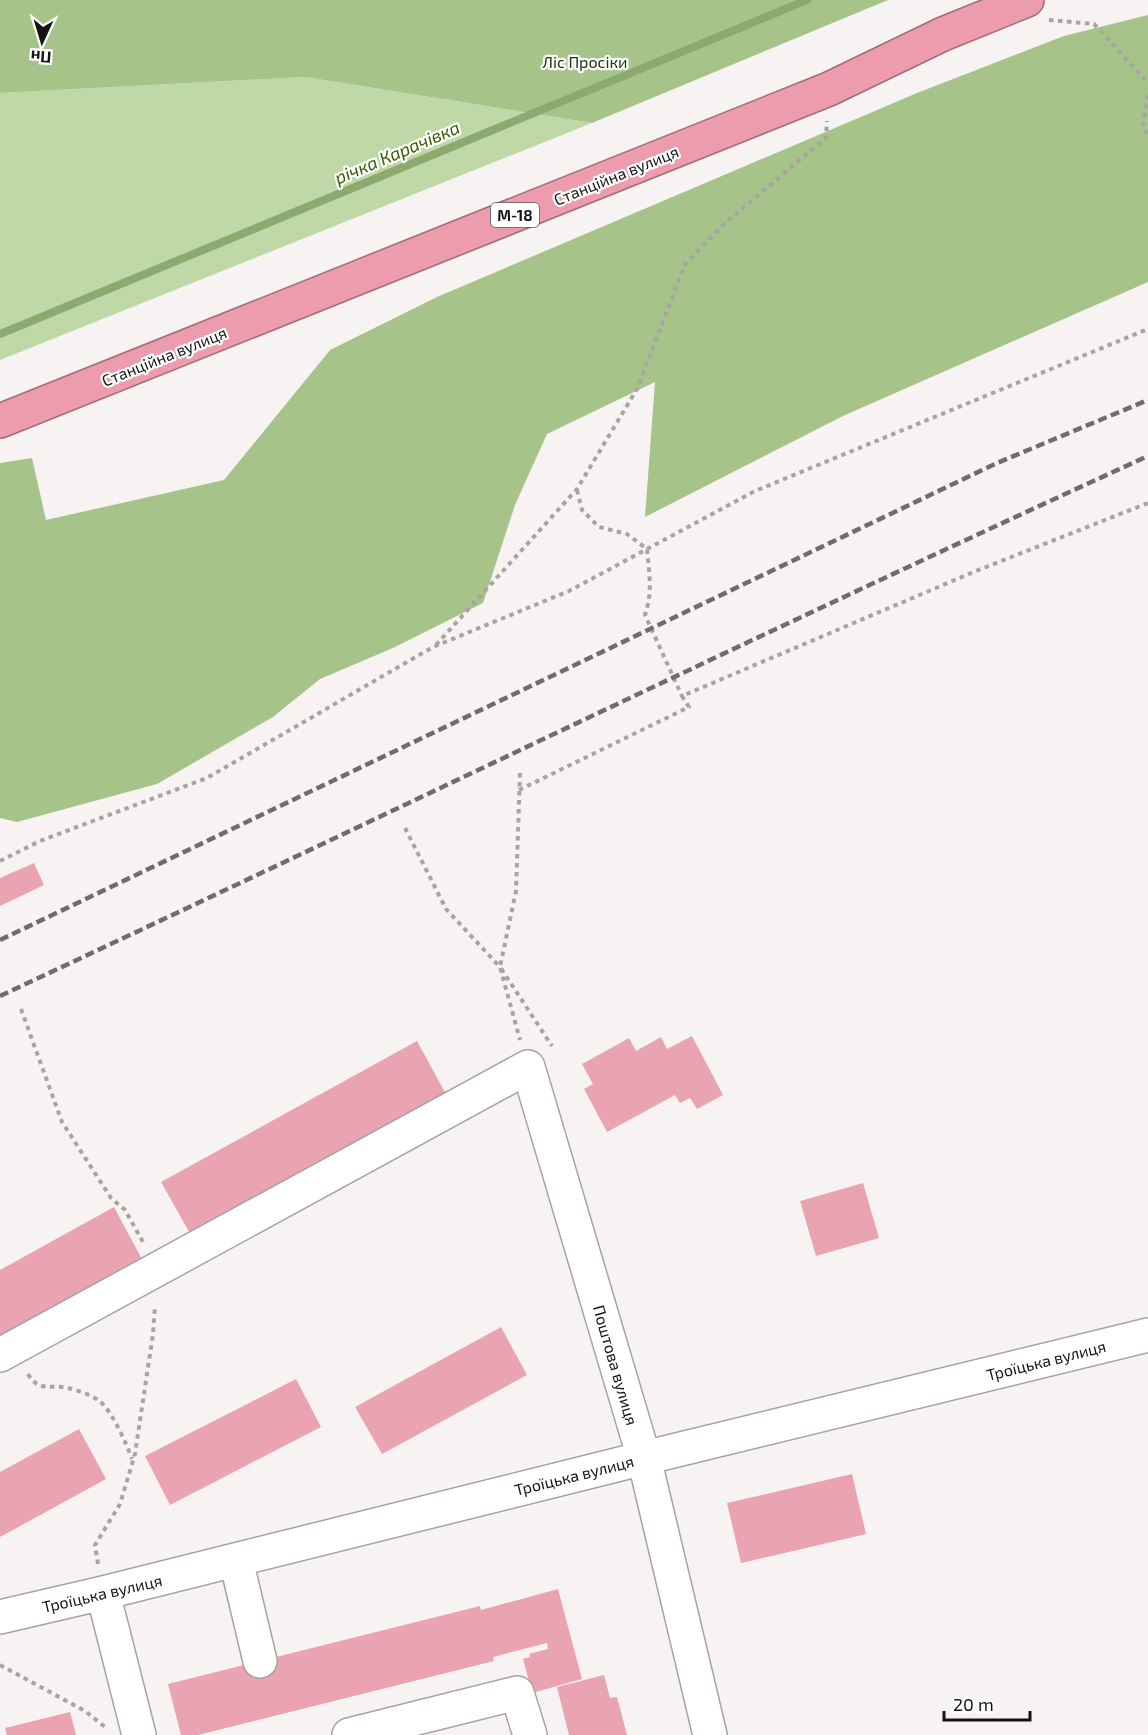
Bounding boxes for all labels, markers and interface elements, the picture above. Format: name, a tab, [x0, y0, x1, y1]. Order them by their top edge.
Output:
north arrow	[12, 12, 72, 72]
text: Пн	[30, 47, 52, 68]
park label: Ліс Просіки	[543, 52, 627, 71]
water label: річка Карачівка	[331, 116, 463, 188]
street label: Станційна вулиця	[551, 141, 682, 210]
road number: М-18	[491, 203, 539, 227]
street label: Станційна вулиця	[99, 322, 230, 391]
street label: Поштова вулиця	[589, 1303, 642, 1428]
street label: Троїцька вулиця	[984, 1336, 1108, 1385]
street label: Троїцька вулиця	[512, 1451, 636, 1500]
street label: Троїцька вулиця	[40, 1570, 164, 1617]
scale bar	[944, 1684, 1030, 1722]
text: 20 m	[953, 1693, 994, 1715]

